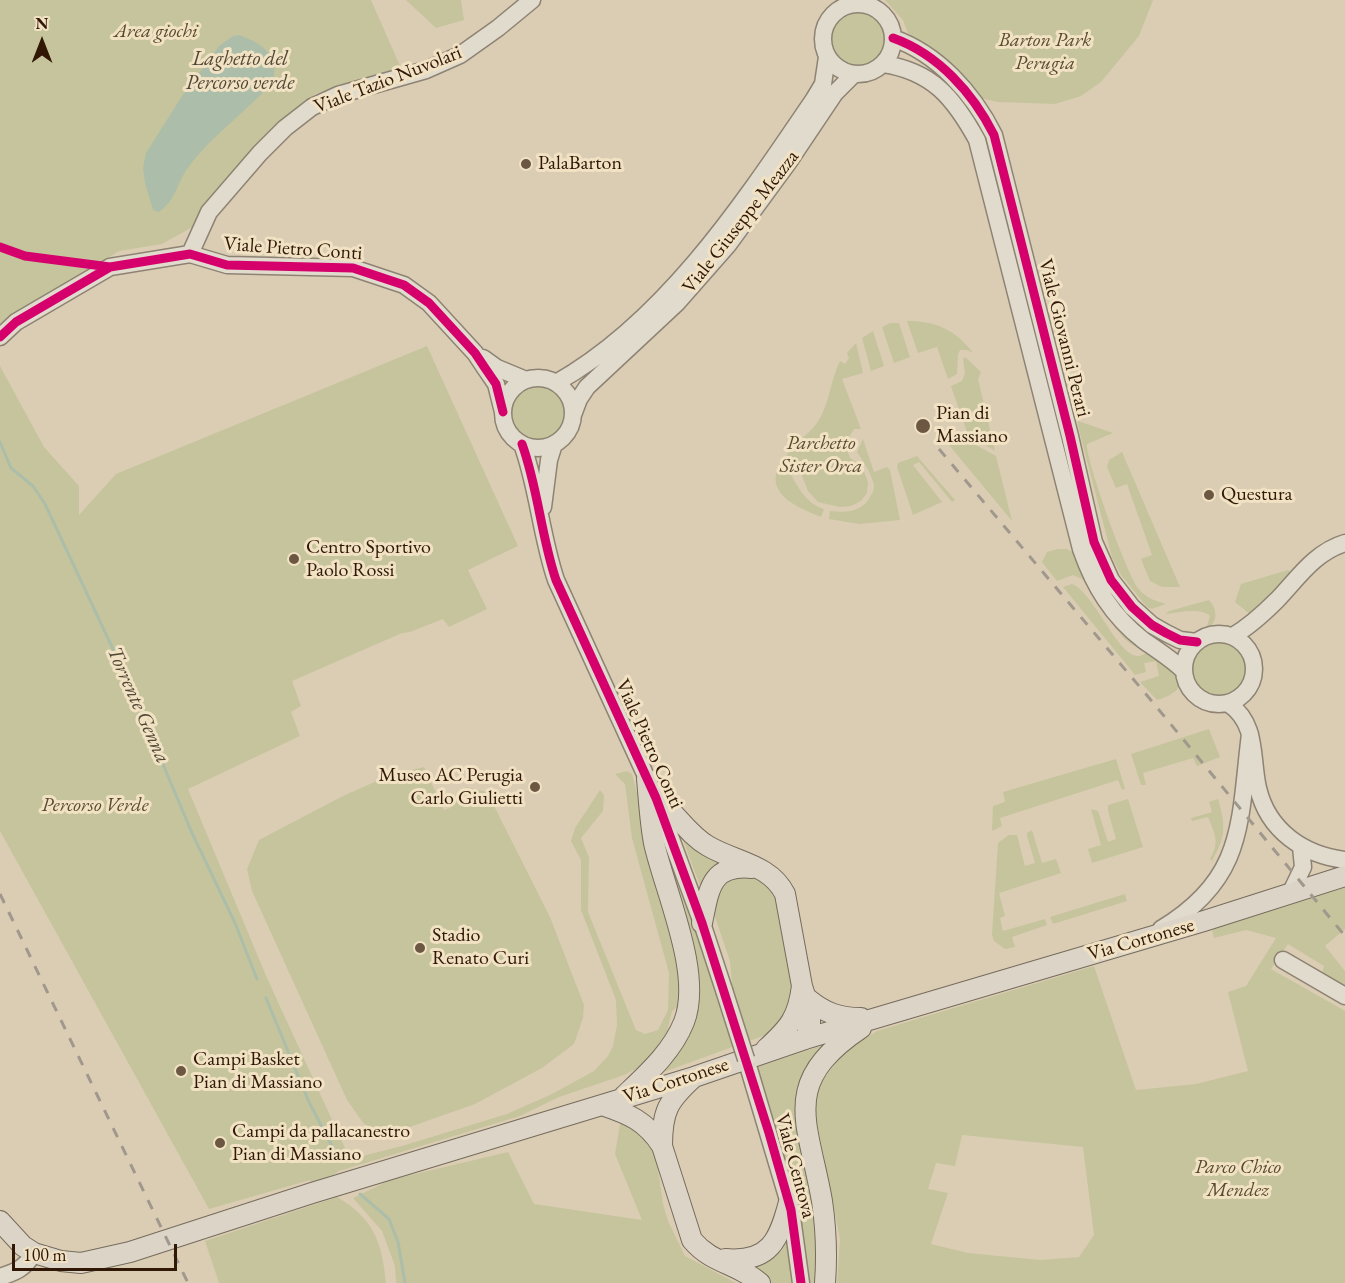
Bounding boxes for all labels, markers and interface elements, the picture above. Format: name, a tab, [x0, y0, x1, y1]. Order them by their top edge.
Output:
north arrow	[12, 12, 72, 72]
text: N	[36, 13, 48, 34]
park label: Area giochi	[114, 20, 198, 44]
park label: Barton Park Perugia	[999, 29, 1091, 76]
street label: Viale Tazio Nuvolari	[311, 41, 465, 119]
water label: Laghetto del Percorso verde	[186, 46, 294, 96]
street label: Viale Giuseppe Meazza	[678, 145, 804, 299]
place label: PalaBarton	[538, 152, 622, 176]
marker: PalaBarton	[519, 157, 533, 171]
street label: Viale Pietro Conti	[223, 232, 363, 266]
street label: Viale Giovanni Perari	[1033, 256, 1095, 420]
place label: Pian di Massiano	[936, 402, 1008, 449]
marker: Pian di Massiano	[914, 417, 932, 435]
park label: Parchetto Sister Orca	[780, 432, 862, 479]
place label: Questura	[1221, 483, 1293, 507]
marker: Questura	[1202, 488, 1216, 502]
place label: Centro Sportivo Paolo Rossi	[306, 536, 431, 583]
marker: Centro Sportivo Paolo Rossi	[287, 552, 301, 566]
water label: Torrente Genna	[101, 643, 175, 767]
street label: Viale Pietro Conti	[610, 676, 688, 812]
place label: Museo AC Perugia Carlo Giulietti	[378, 764, 523, 811]
marker: Museo AC Perugia Carlo Giulietti	[528, 780, 542, 794]
park label: Percorso Verde	[42, 794, 148, 818]
street label: Via Cortonese	[1085, 913, 1197, 967]
place label: Stadio Renato Curi	[432, 924, 529, 971]
marker: Stadio Renato Curi	[413, 941, 427, 955]
place label: Campi Basket Pian di Massiano	[193, 1048, 322, 1095]
street label: Via Cortonese	[620, 1053, 732, 1109]
marker: Campi Basket Pian di Massiano	[174, 1064, 188, 1078]
street label: Viale Centova	[770, 1111, 820, 1221]
place label: Campi da pallacanestro Pian di Massiano	[232, 1120, 410, 1167]
marker: Campi da pallacanestro Pian di Massiano	[213, 1136, 227, 1150]
park label: Parco Chico Mendez	[1195, 1156, 1281, 1203]
scale bar	[15, 1232, 180, 1270]
text: 100 m	[23, 1243, 67, 1266]

